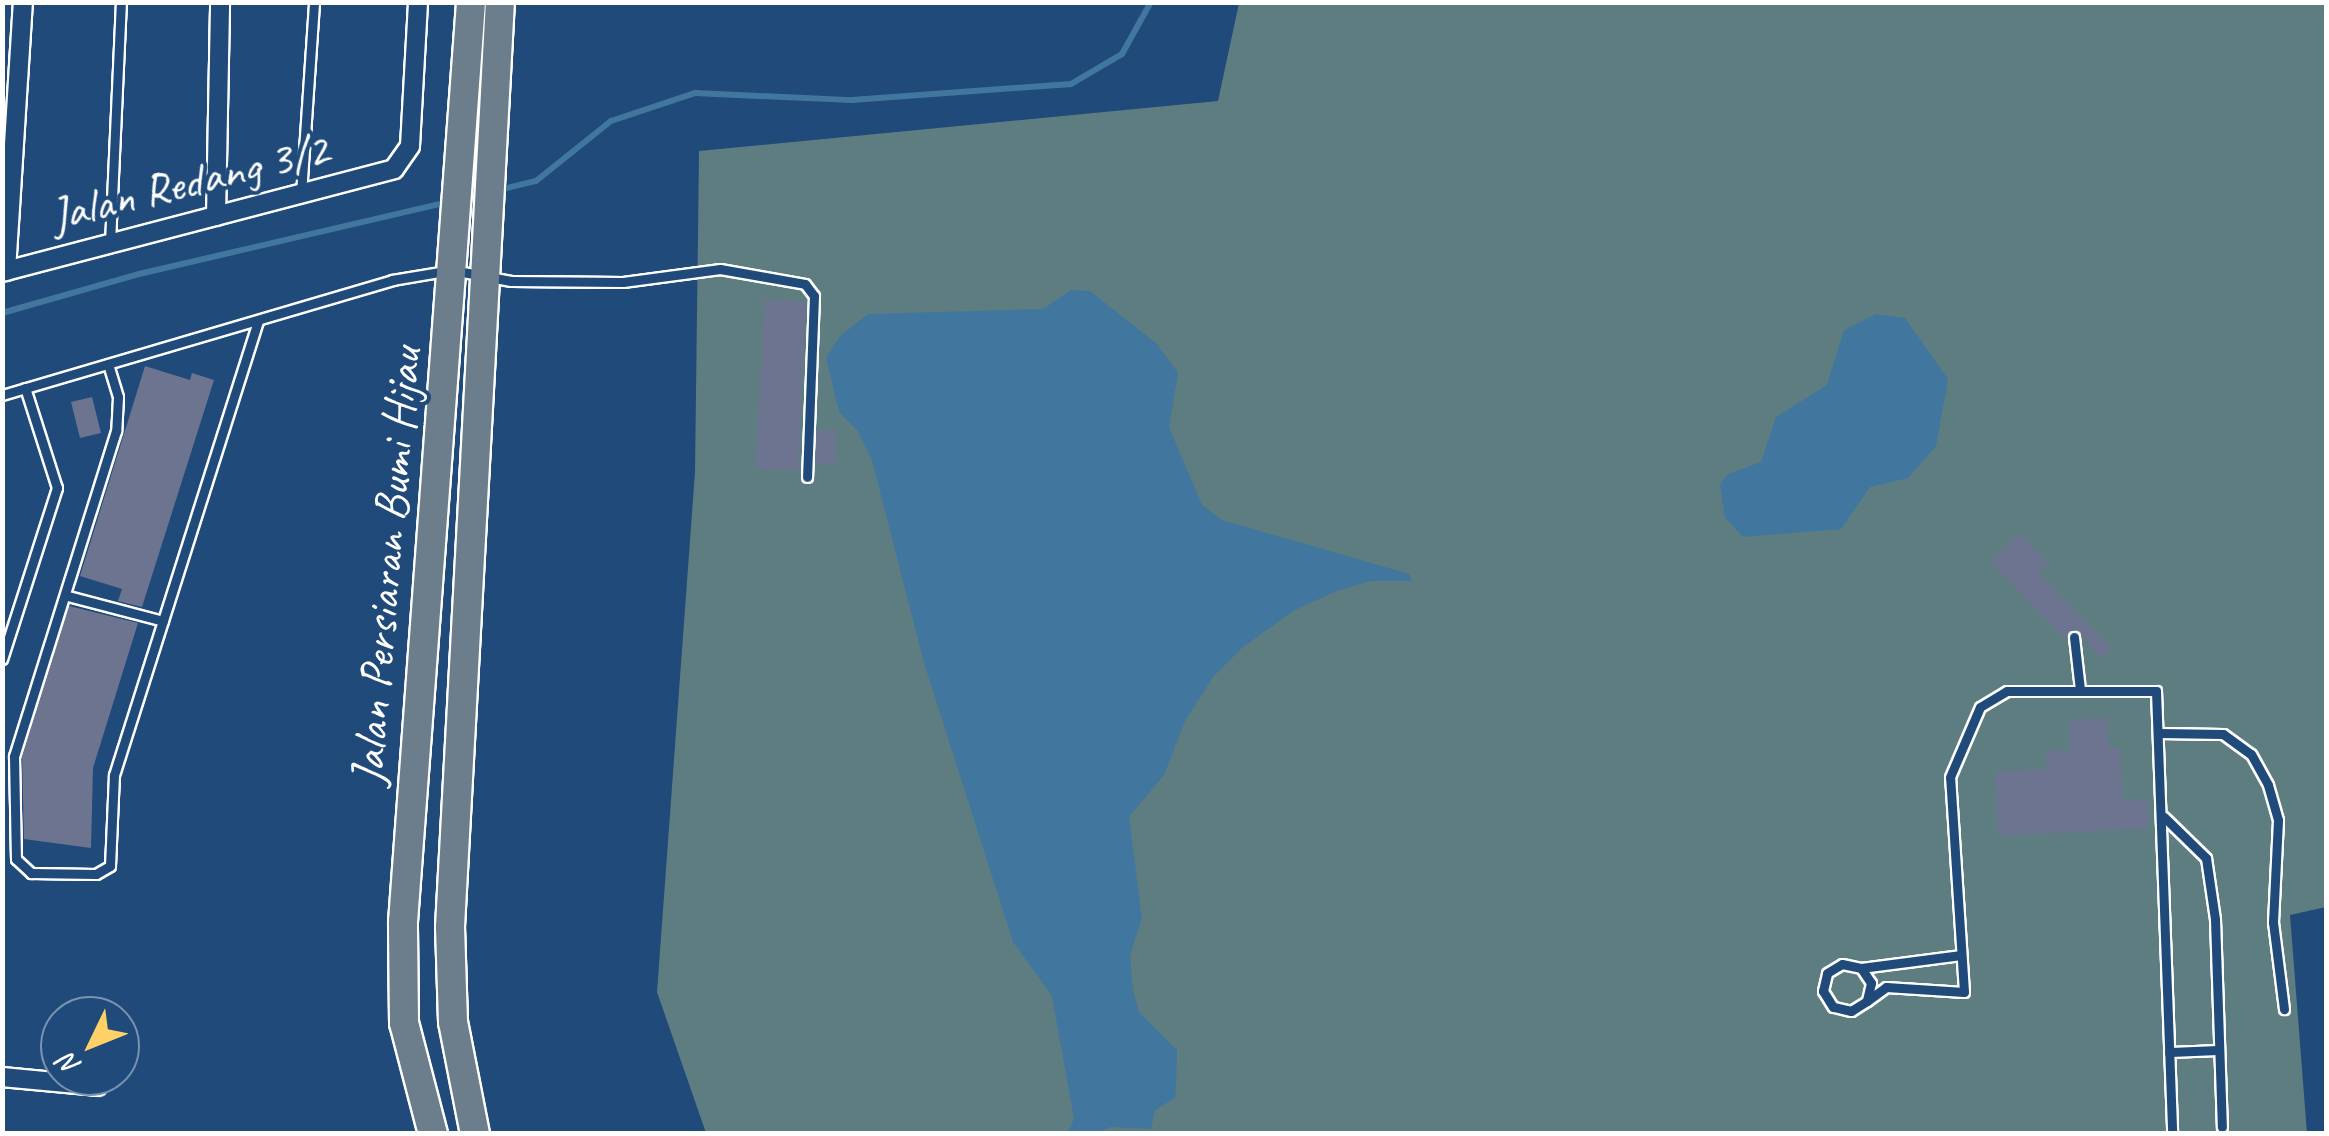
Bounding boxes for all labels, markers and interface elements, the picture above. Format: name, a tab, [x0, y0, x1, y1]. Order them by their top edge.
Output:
street label: Jalan Redang 3/2	[44, 120, 334, 244]
street label: Jalan Persiaran Bumi Hijau	[338, 344, 434, 788]
north arrow	[40, 996, 140, 1096]
text: N	[50, 1047, 88, 1084]

